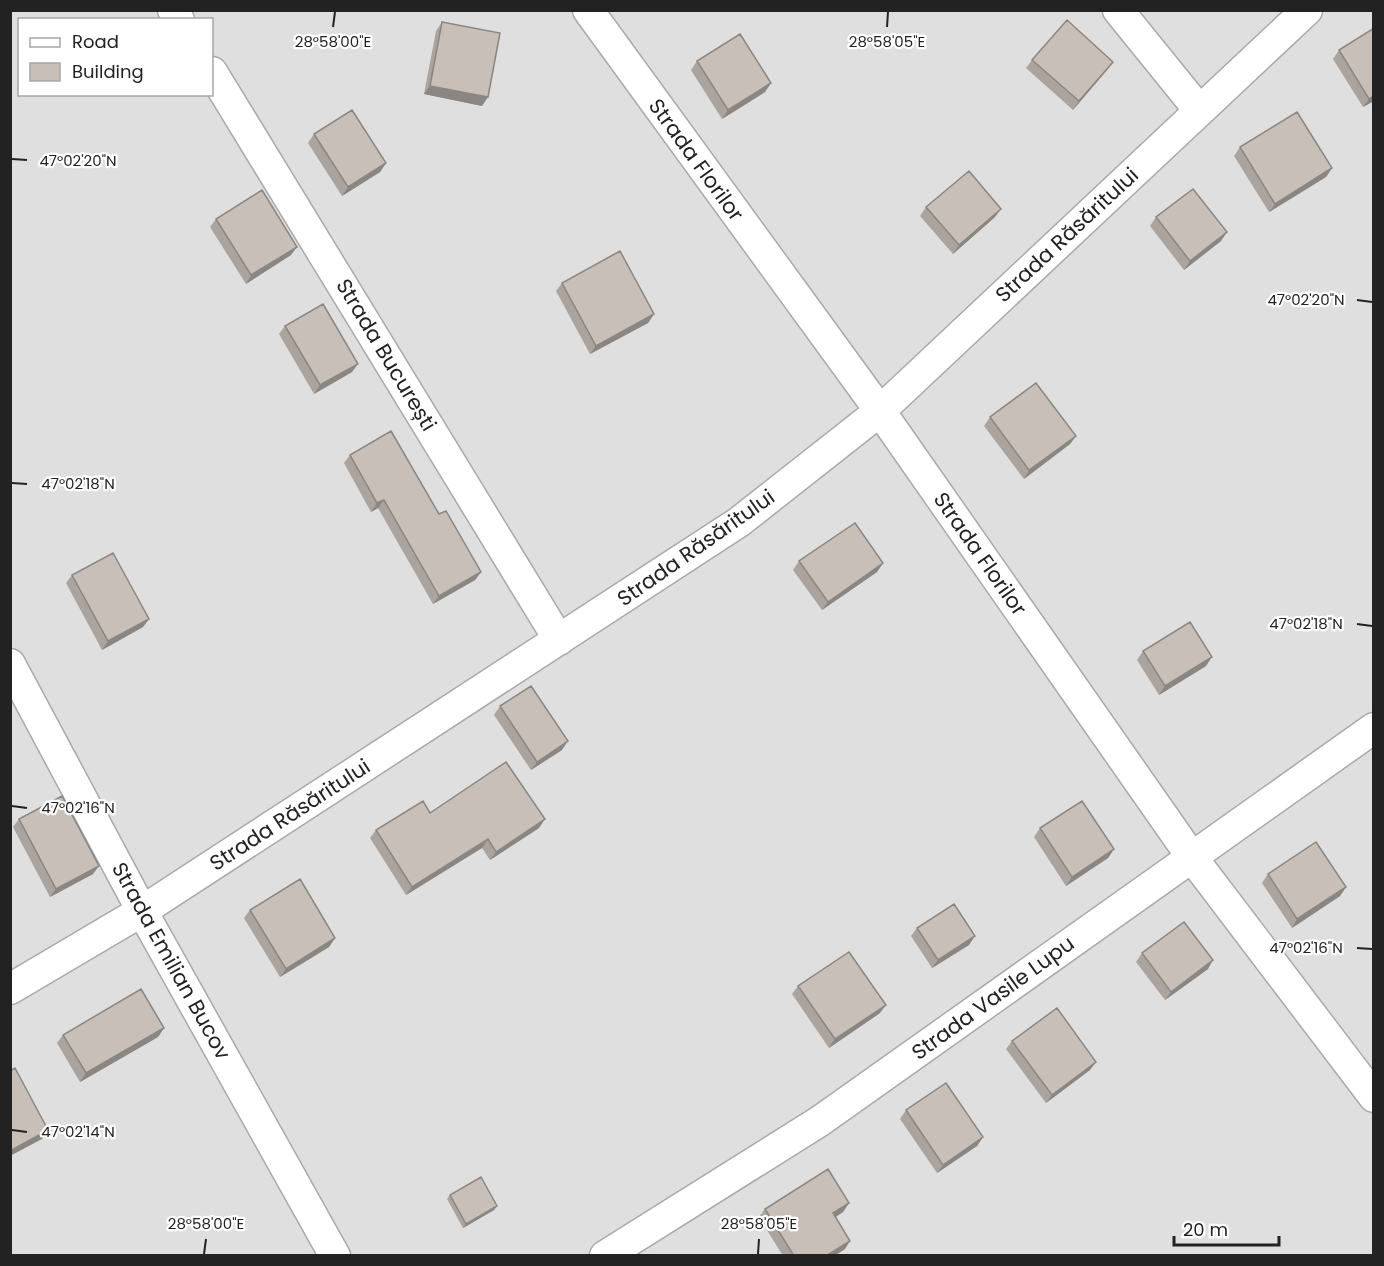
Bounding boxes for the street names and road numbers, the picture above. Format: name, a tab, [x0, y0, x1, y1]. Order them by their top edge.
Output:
street label: Strada Florilor	[642, 93, 751, 227]
street label: Strada Răsăritului	[989, 161, 1145, 309]
street label: Strada București	[329, 273, 443, 436]
street label: Strada Răsăritului	[611, 482, 780, 613]
street label: Strada Florilor	[927, 486, 1034, 621]
street label: Strada Răsăritului	[204, 752, 376, 877]
street label: Strada Emilian Bucov	[105, 857, 238, 1065]
street label: Strada Vasile Lupu	[906, 929, 1080, 1066]

